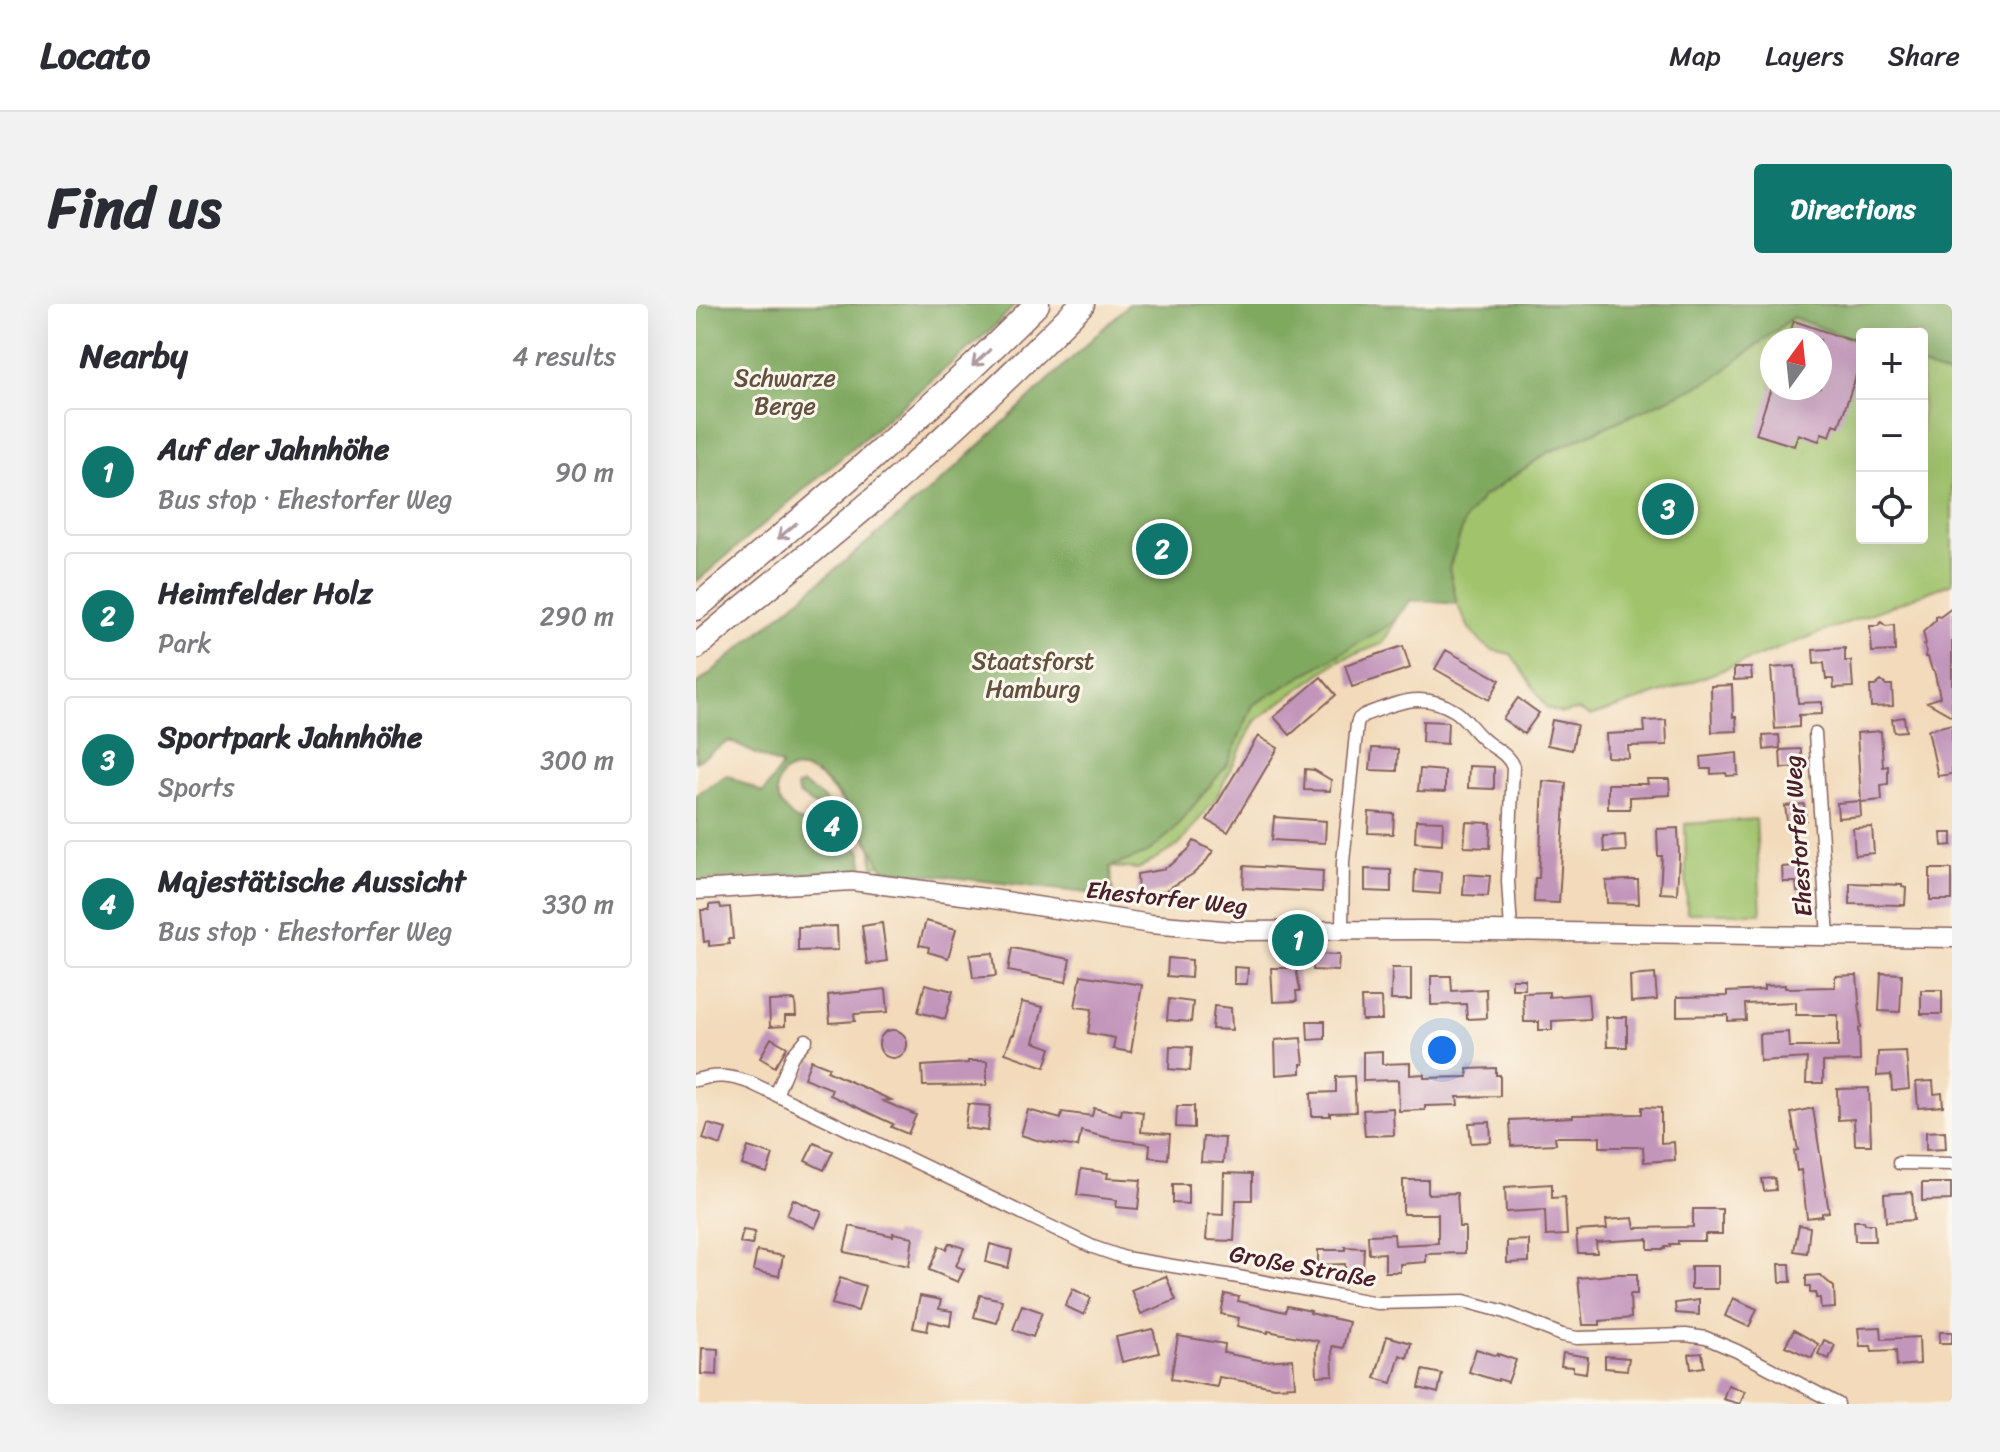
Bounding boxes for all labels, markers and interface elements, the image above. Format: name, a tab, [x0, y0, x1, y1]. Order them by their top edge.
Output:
text: Locato	[40, 22, 150, 89]
text: Map	[1669, 31, 1721, 80]
text: Layers	[1765, 31, 1844, 80]
text: Share	[1888, 31, 1960, 80]
text: Find us	[48, 159, 221, 258]
button: Directions	[1754, 164, 1952, 253]
text: Nearby	[80, 326, 188, 386]
north arrow	[1760, 328, 1832, 400]
map controls	[1856, 328, 1928, 544]
button: +	[1856, 328, 1928, 400]
text: 4 results	[512, 333, 616, 379]
one-way arrow	[972, 349, 992, 367]
park label: Schwarze Berge	[734, 357, 836, 427]
button: −	[1856, 400, 1928, 472]
text: Auf der Jahnhöhe	[158, 422, 389, 476]
text: 1	[102, 449, 114, 495]
text: 90 m	[555, 449, 614, 495]
button: locate	[1856, 472, 1928, 544]
text: Bus stop · Ehestorfer Weg	[158, 476, 452, 522]
pin: 3	[1642, 479, 1694, 539]
pin: 2	[1136, 519, 1188, 579]
one-way arrow	[778, 522, 798, 540]
text: Heimfelder Holz	[158, 566, 373, 620]
text: 2	[100, 593, 116, 639]
text: 290 m	[540, 593, 614, 639]
text: Park	[158, 620, 211, 666]
park label: Staatsforst Hamburg	[972, 640, 1094, 710]
text: Sportpark Jahnhöhe	[158, 710, 422, 764]
text: 3	[101, 737, 115, 783]
text: 300 m	[540, 737, 614, 783]
street label: Ehestorfer Weg	[1771, 754, 1825, 918]
text: Sports	[158, 764, 234, 810]
pin: 4	[806, 796, 858, 856]
text: Majestätische Aussicht	[158, 854, 466, 908]
street label: Ehestorfer Weg	[1084, 869, 1250, 927]
text: 4	[100, 881, 116, 927]
text: 330 m	[542, 881, 614, 927]
text: Bus stop · Ehestorfer Weg	[158, 908, 452, 954]
pin: 1	[1272, 910, 1324, 970]
your location	[1422, 1030, 1462, 1070]
street label: Große Straße	[1226, 1232, 1380, 1300]

